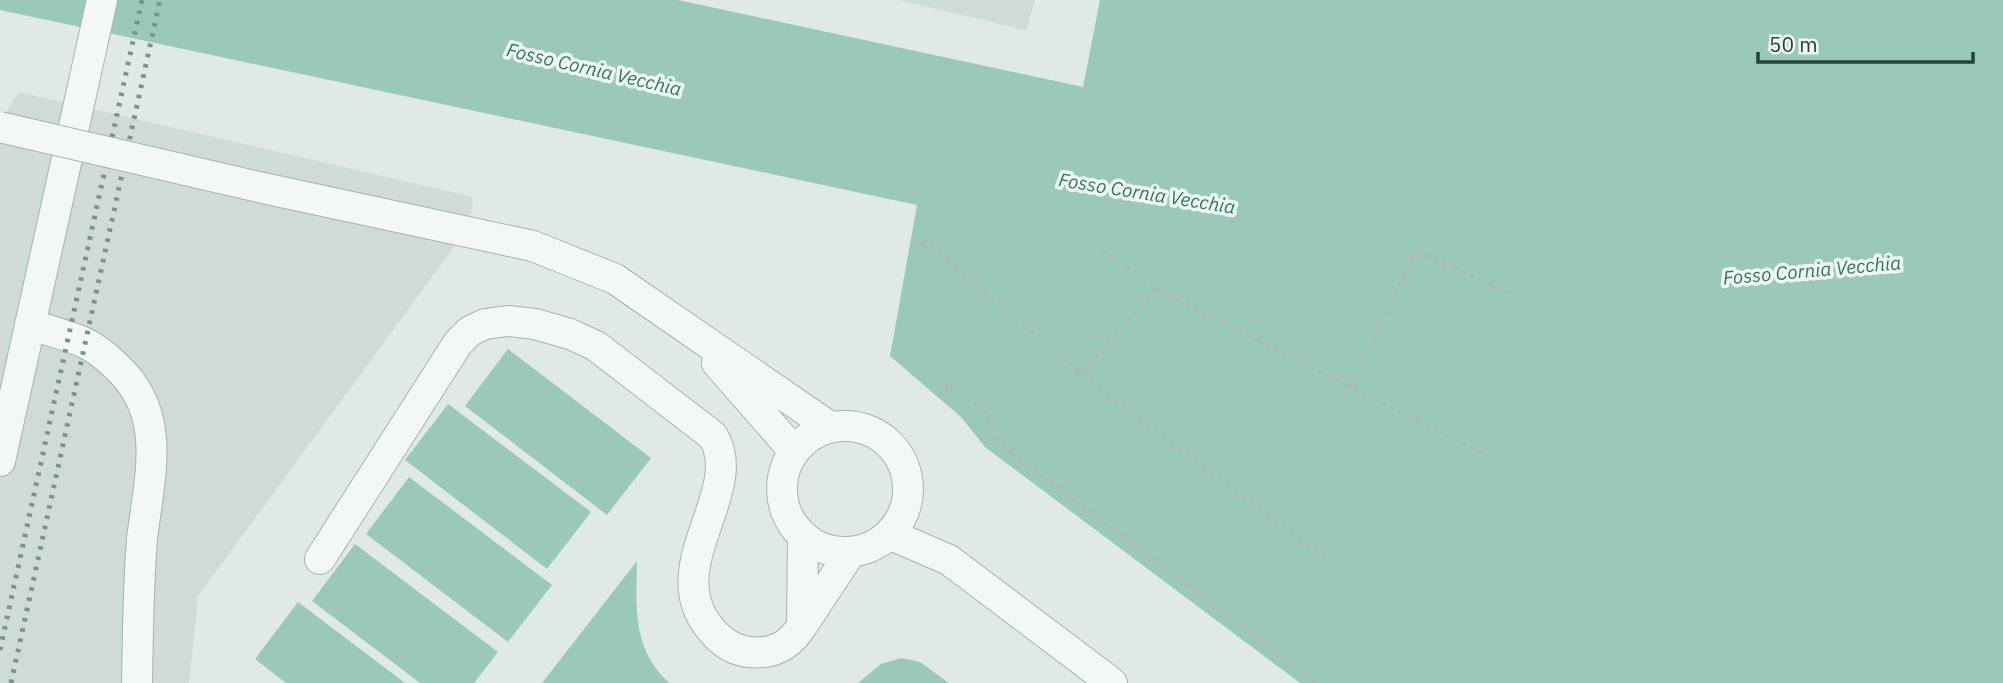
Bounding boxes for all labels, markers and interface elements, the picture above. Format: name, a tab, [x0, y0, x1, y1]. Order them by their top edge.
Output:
scale bar	[1758, 21, 1973, 65]
text: 50 m	[1769, 30, 1818, 58]
water label: Fosso Cornia Vecchia	[504, 37, 684, 101]
water label: Fosso Cornia Vecchia	[1057, 167, 1237, 219]
water label: Fosso Cornia Vecchia	[1722, 250, 1902, 290]

